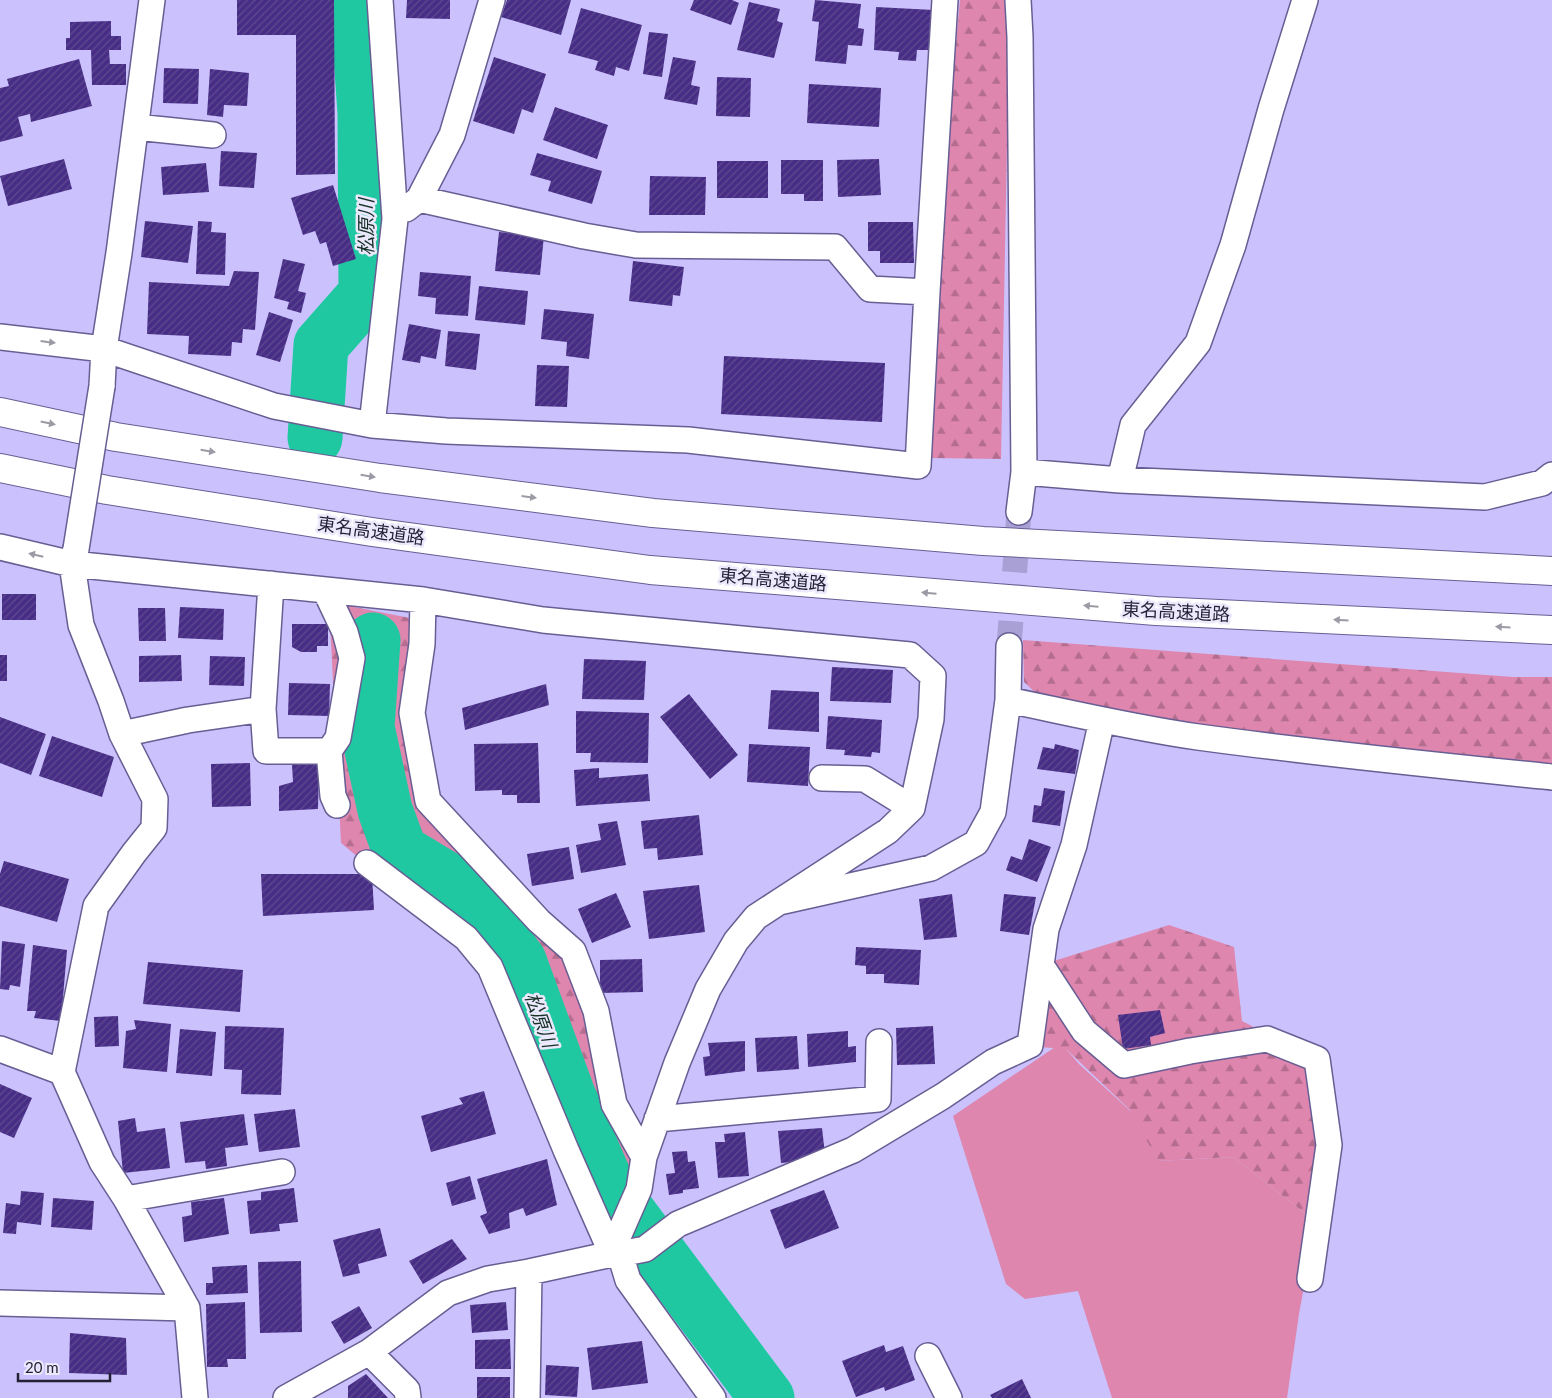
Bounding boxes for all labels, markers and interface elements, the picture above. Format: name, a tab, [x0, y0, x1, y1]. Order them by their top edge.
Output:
water label: 松原川	[354, 197, 377, 256]
one-way arrow	[41, 338, 57, 346]
one-way arrow	[40, 419, 56, 427]
one-way arrow	[200, 448, 216, 456]
one-way arrow	[360, 472, 376, 480]
one-way arrow	[522, 493, 538, 501]
street label: 東名高速道路	[316, 512, 426, 548]
one-way arrow	[29, 551, 44, 559]
street label: 東名高速道路	[718, 563, 828, 595]
one-way arrow	[921, 588, 937, 596]
street label: 東名高速道路	[1122, 597, 1231, 625]
one-way arrow	[1083, 602, 1099, 610]
one-way arrow	[1333, 616, 1349, 624]
one-way arrow	[1495, 623, 1511, 631]
water label: 松原川	[521, 989, 563, 1052]
scale bar	[18, 1350, 110, 1382]
text: 20 m	[25, 1358, 59, 1376]

